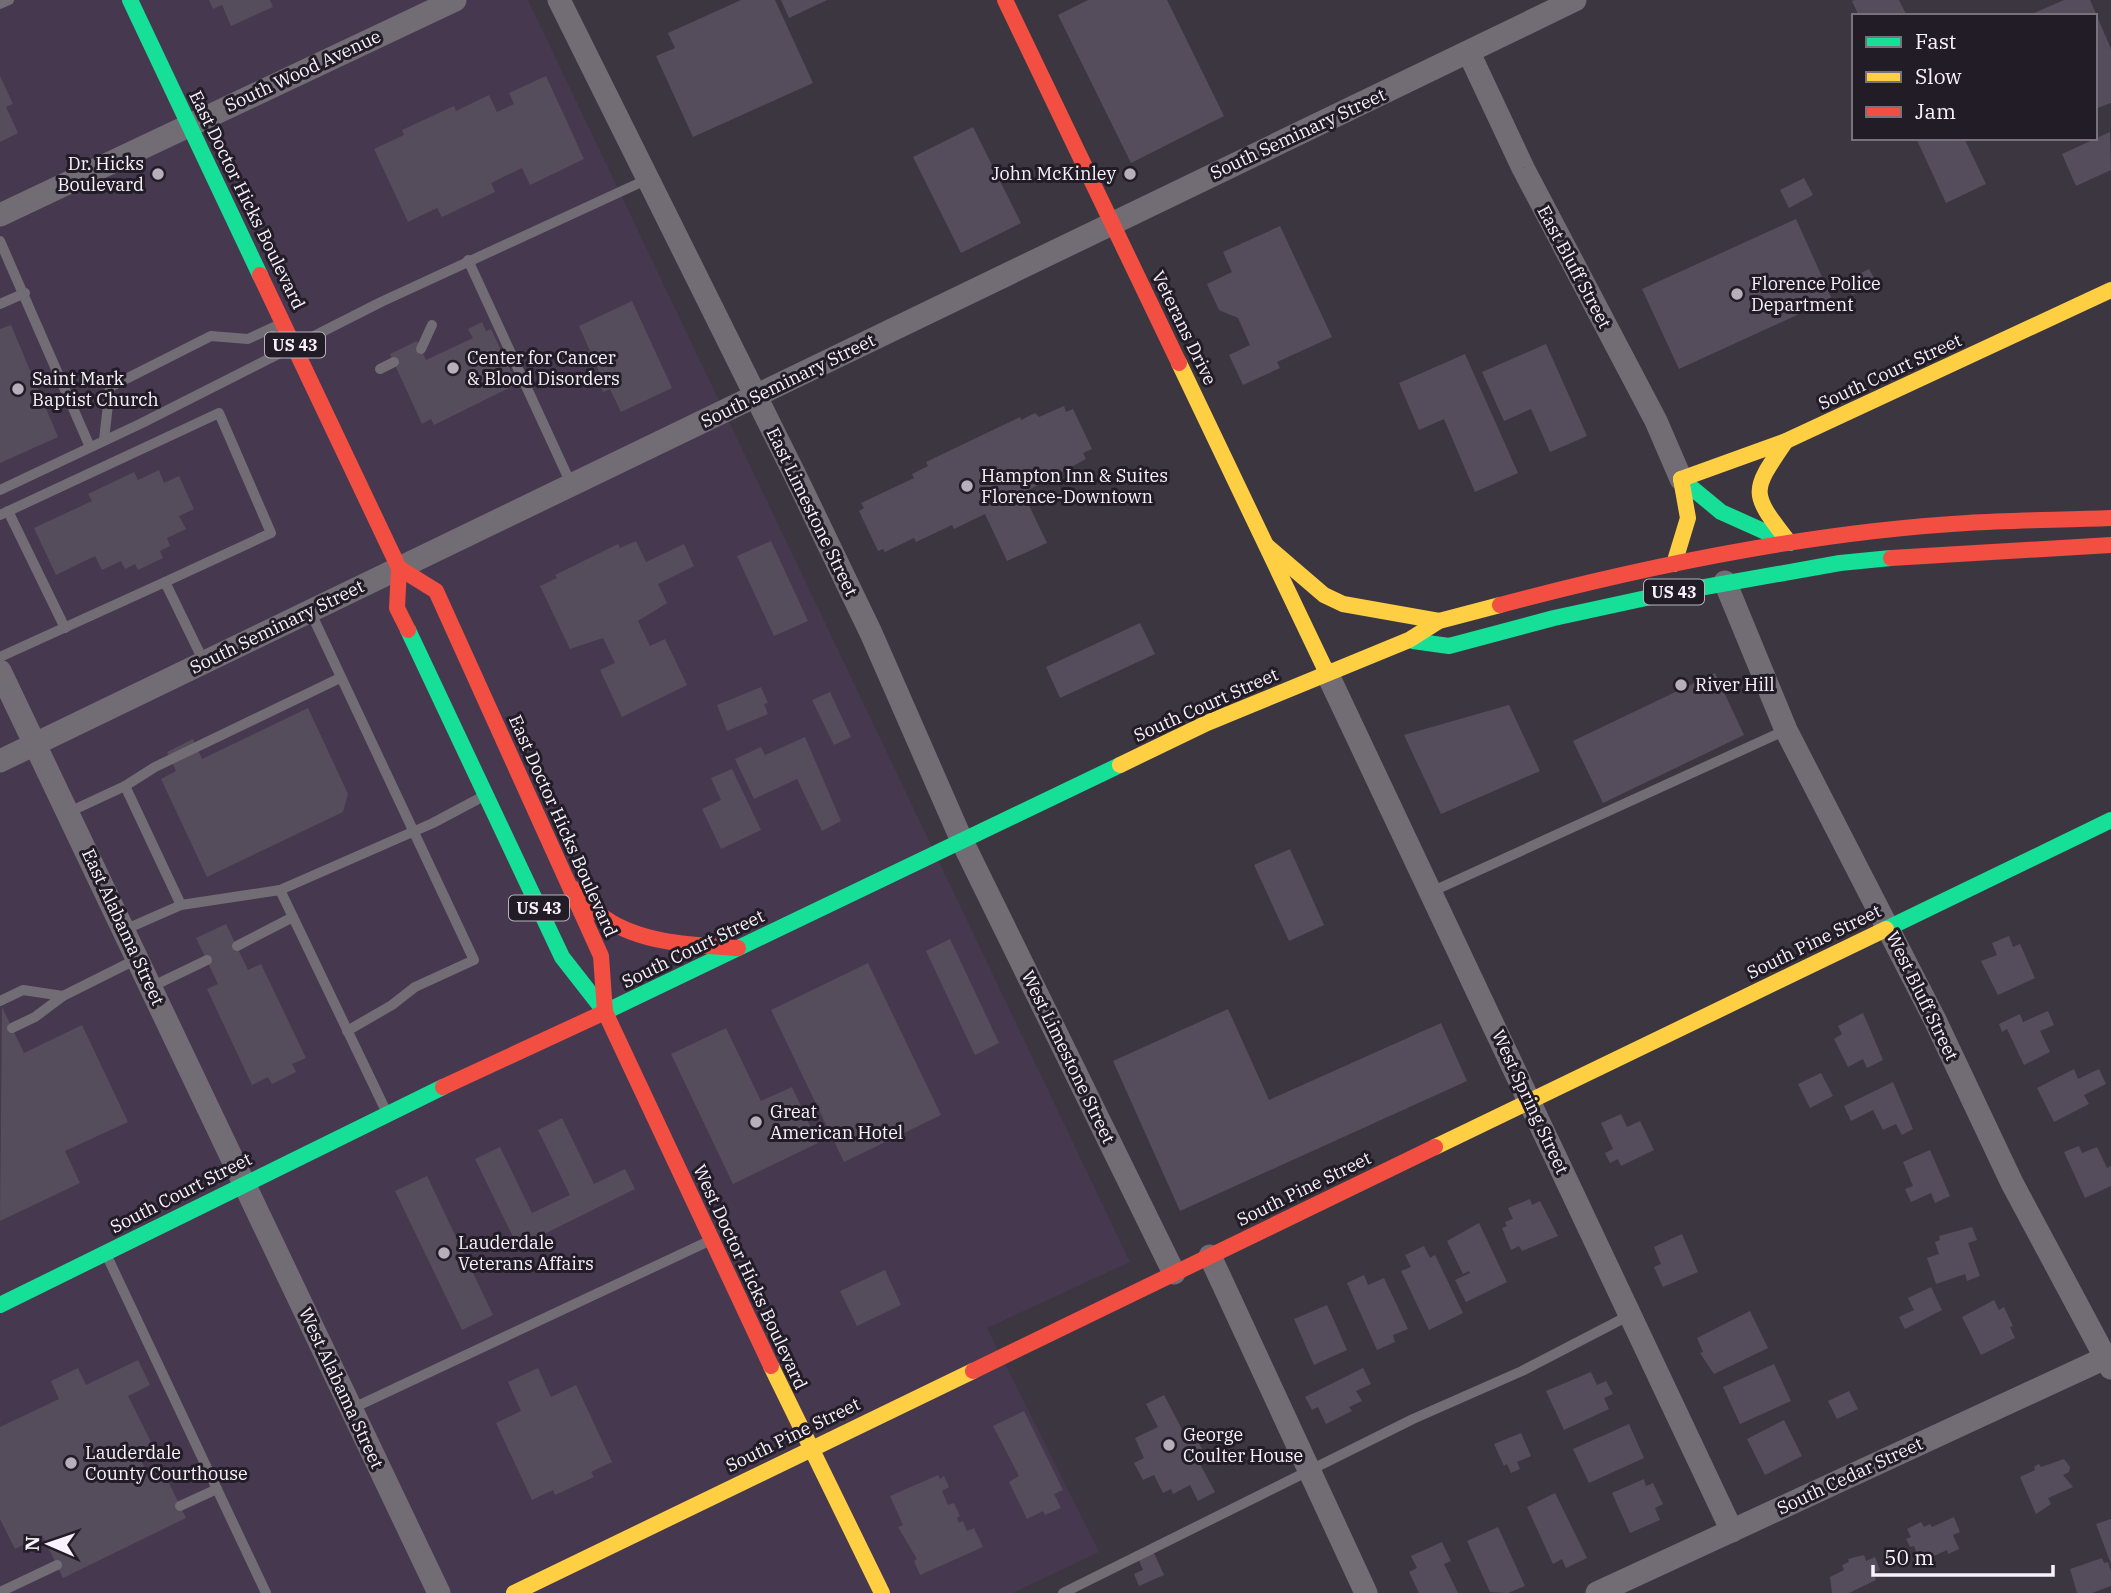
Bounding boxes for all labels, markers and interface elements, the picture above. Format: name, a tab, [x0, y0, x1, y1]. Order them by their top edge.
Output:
legend	[1852, 14, 2097, 140]
street label: South Wood Avenue	[221, 24, 384, 117]
text: Fast	[1915, 27, 1956, 55]
text: Slow	[1915, 62, 1962, 90]
street label: South Seminary Street	[1206, 83, 1389, 184]
street label: East Doctor Hicks Boulevard	[184, 87, 311, 313]
text: Jam	[1915, 97, 1956, 125]
place label: Dr. Hicks Boulevard	[57, 152, 144, 196]
place label: John McKinley	[991, 162, 1116, 185]
marker: Dr. Hicks Boulevard	[150, 166, 166, 182]
marker: John McKinley	[1122, 166, 1138, 182]
street label: East Bluff Street	[1532, 201, 1617, 332]
street label: Veterans Drive	[1147, 267, 1222, 389]
place label: Florence Police Department	[1751, 272, 1881, 316]
marker: Florence Police Department	[1729, 286, 1745, 302]
street label: South Seminary Street	[697, 328, 879, 433]
street label: South Court Street	[1814, 328, 1965, 415]
road number: US 43	[265, 332, 325, 358]
place label: Center for Cancer & Blood Disorders	[467, 346, 620, 390]
marker: Center for Cancer & Blood Disorders	[445, 360, 461, 376]
place label: Saint Mark Baptist Church	[32, 367, 159, 411]
marker: Saint Mark Baptist Church	[10, 381, 26, 397]
street label: East Limestone Street	[762, 424, 863, 600]
place label: Hampton Inn & Suites Florence-Downtown	[981, 464, 1168, 508]
marker: Hampton Inn & Suites Florence-Downtown	[959, 478, 975, 494]
street label: South Seminary Street	[186, 574, 368, 679]
road number: US 43	[1644, 580, 1704, 604]
street label: South Court Street	[1130, 662, 1282, 747]
place label: River Hill	[1695, 673, 1775, 696]
marker: River Hill	[1673, 677, 1689, 693]
street label: East Doctor Hicks Boulevard	[504, 711, 623, 940]
street label: East Alabama Street	[77, 845, 170, 1009]
road number: US 43	[509, 896, 569, 920]
street label: South Pine Street	[1743, 899, 1885, 984]
street label: South Court Street	[618, 904, 768, 993]
street label: West Bluff Street	[1881, 927, 1964, 1064]
street label: West Limestone Street	[1017, 967, 1120, 1147]
street label: West Spring Street	[1487, 1026, 1574, 1178]
place label: Great American Hotel	[770, 1100, 903, 1144]
marker: Great American Hotel	[748, 1114, 764, 1130]
street label: South Pine Street	[1233, 1146, 1375, 1231]
street label: South Court Street	[106, 1147, 255, 1238]
street label: West Doctor Hicks Boulevard	[688, 1161, 813, 1393]
place label: Lauderdale Veterans Affairs	[458, 1231, 594, 1275]
marker: Lauderdale Veterans Affairs	[436, 1245, 452, 1261]
street label: West Alabama Street	[294, 1304, 389, 1472]
street label: South Pine Street	[722, 1392, 864, 1477]
place label: George Coulter House	[1183, 1423, 1303, 1467]
street label: South Cedar Street	[1773, 1432, 1926, 1519]
marker: George Coulter House	[1161, 1437, 1177, 1453]
place label: Lauderdale County Courthouse	[85, 1441, 248, 1485]
marker: Lauderdale County Courthouse	[63, 1455, 79, 1471]
north arrow	[14, 1509, 84, 1579]
scale bar	[1873, 1534, 2053, 1578]
text: N	[20, 1535, 44, 1551]
text: 50 m	[1884, 1543, 1934, 1571]

